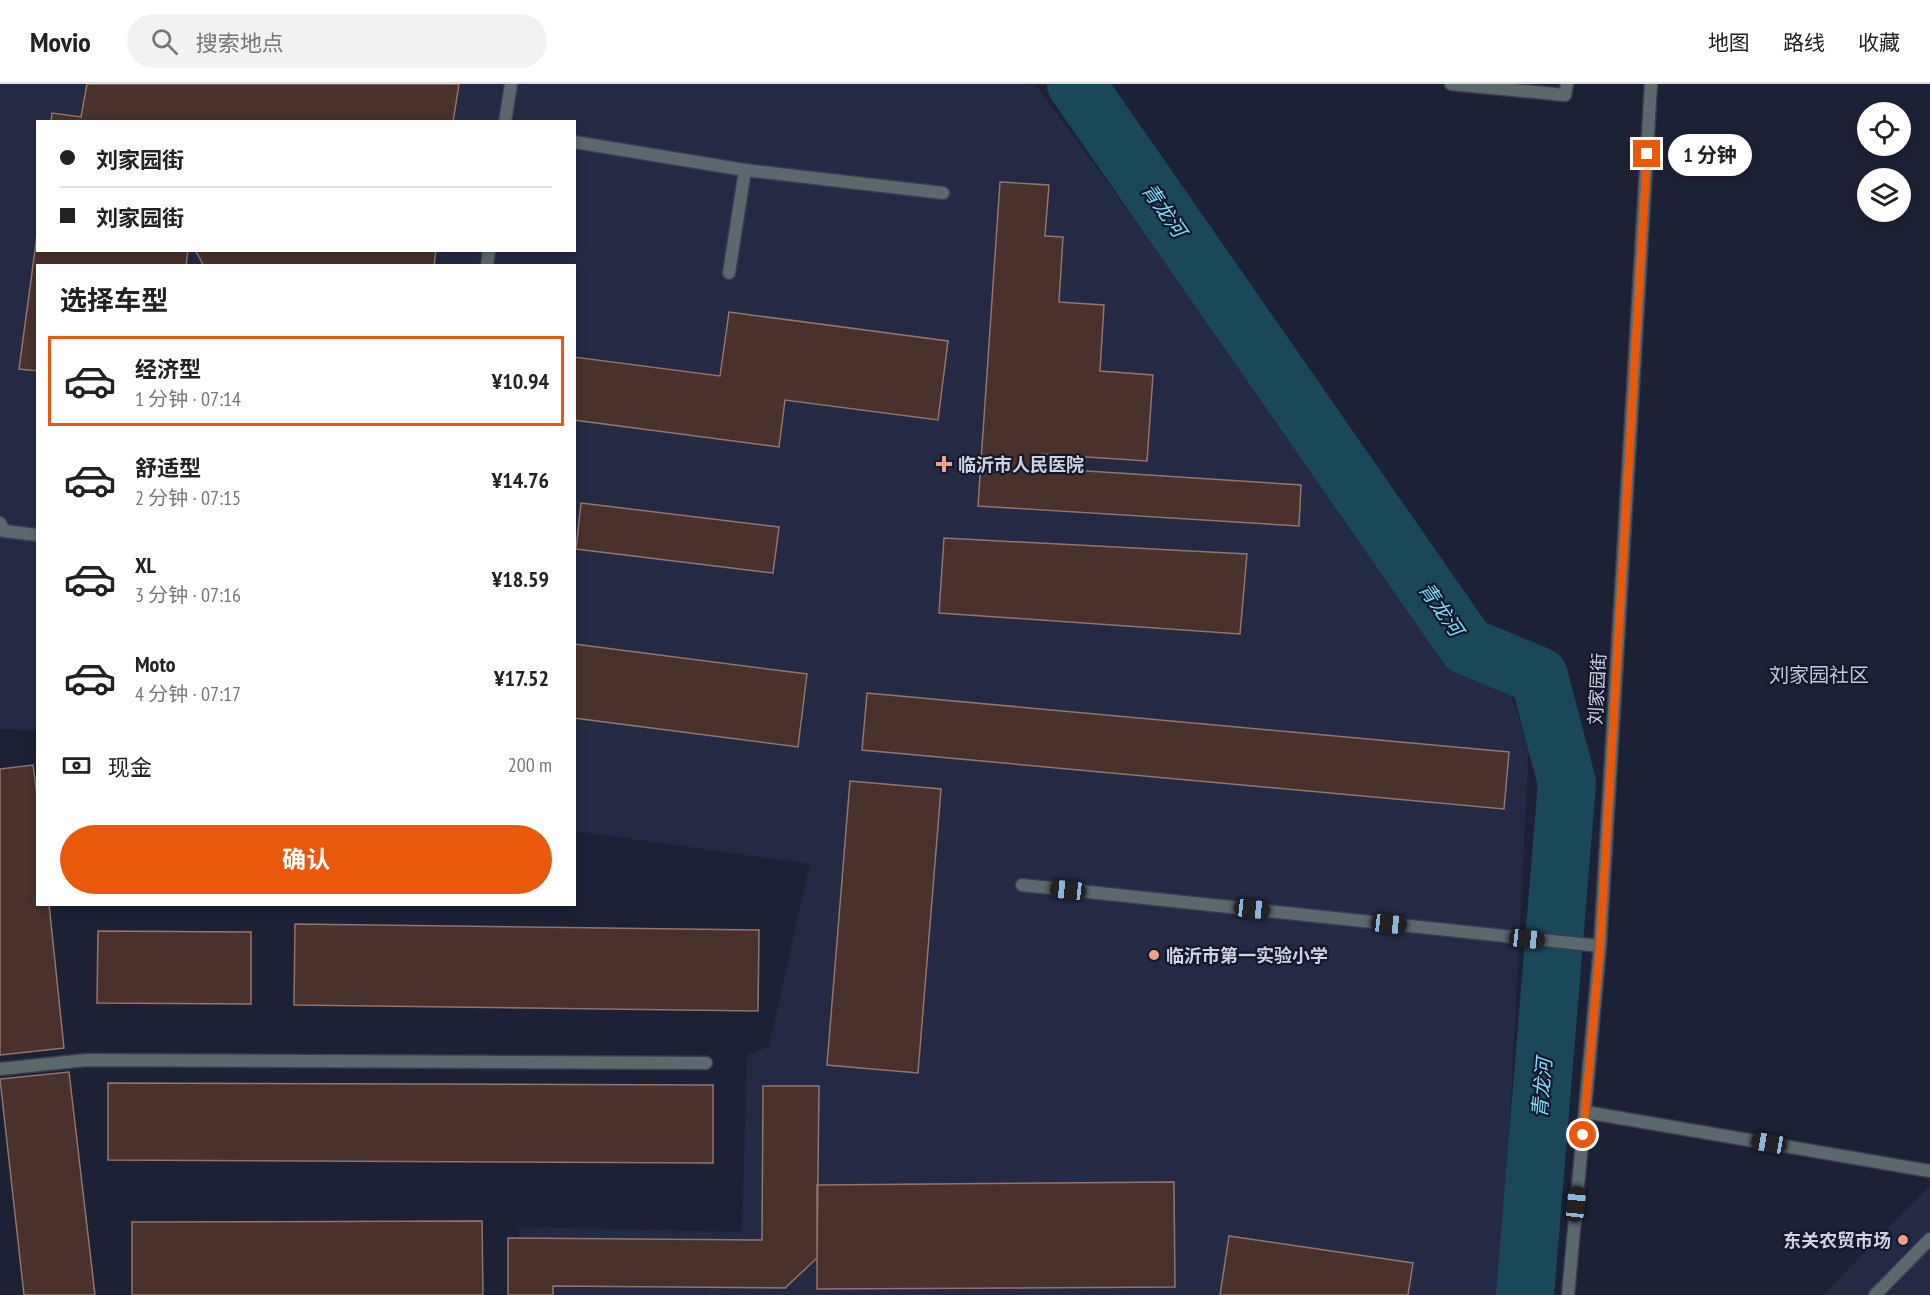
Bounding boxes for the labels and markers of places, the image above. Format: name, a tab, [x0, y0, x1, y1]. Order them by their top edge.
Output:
place label: 临沂市人民医院	[958, 453, 1084, 476]
marker: 临沂市人民医院	[935, 455, 953, 473]
place label: 临沂市第一实验小学	[1166, 944, 1328, 967]
marker: 临沂市第一实验小学	[1147, 948, 1161, 962]
place label: 东关农贸市场	[1783, 1229, 1891, 1252]
marker: 东关农贸市场	[1896, 1233, 1910, 1247]

